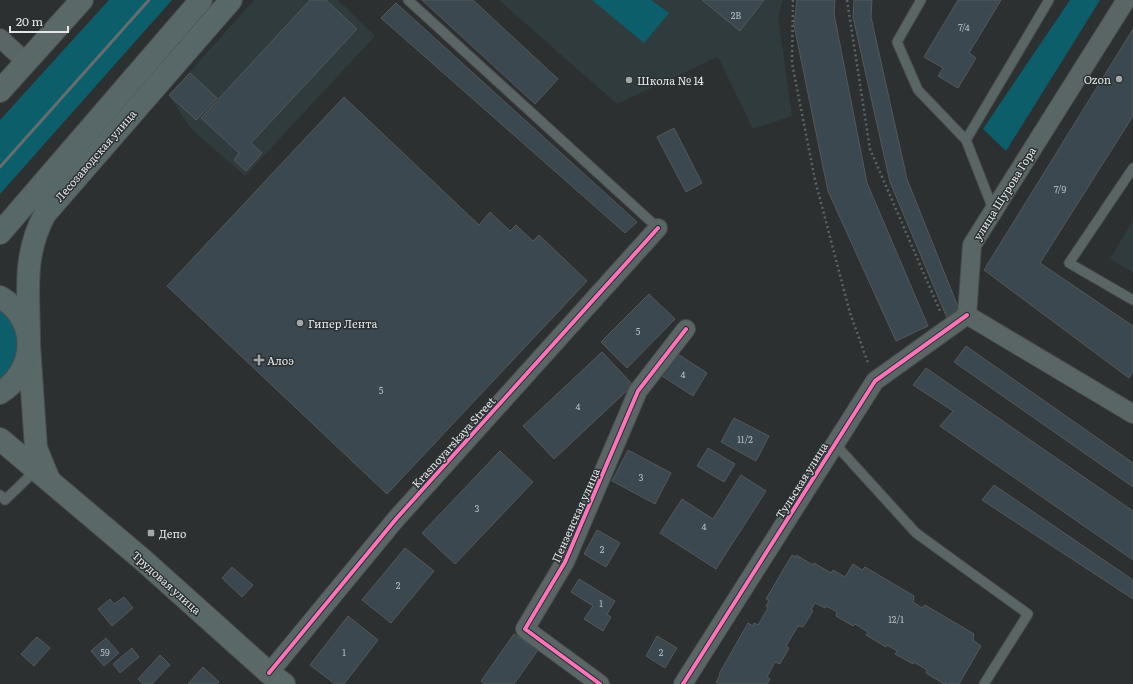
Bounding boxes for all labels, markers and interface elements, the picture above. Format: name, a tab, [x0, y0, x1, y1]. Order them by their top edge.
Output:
scale bar	[10, 8, 68, 34]
house number: 2В	[731, 8, 741, 22]
text: 20 m	[16, 12, 43, 30]
house number: 7/4	[958, 20, 970, 34]
place label: Ozon	[1084, 71, 1111, 87]
place label: Школа № 14	[637, 72, 704, 88]
marker: Ozon	[1114, 74, 1124, 84]
marker: Школа № 14	[624, 75, 634, 85]
street label: Лесозаводская улица	[51, 106, 139, 204]
street label: улица Шурова Гора	[969, 143, 1039, 243]
house number: 7/9	[1054, 182, 1066, 196]
place label: Гипер Лента	[308, 315, 378, 331]
marker: Гипер Лента	[295, 318, 305, 328]
house number: 5	[636, 324, 641, 338]
place label: Алоэ	[267, 352, 294, 368]
marker: Алоэ	[254, 355, 264, 365]
house number: 4	[681, 367, 686, 381]
house number: 5	[379, 383, 384, 397]
street label: Krasnoyarskaya Street	[408, 392, 499, 491]
house number: 4	[576, 399, 581, 413]
house number: 11/2	[737, 432, 753, 446]
street label: Тульская улица	[771, 439, 831, 521]
street label: Пензенская улица	[547, 465, 603, 565]
house number: 3	[639, 470, 644, 484]
house number: 3	[475, 501, 480, 515]
house number: 4	[702, 519, 707, 533]
place label: Депо	[159, 525, 186, 541]
marker: Депо	[146, 528, 156, 538]
house number: 2	[600, 542, 605, 556]
street label: Трудовая улица	[129, 547, 205, 617]
house number: 2	[396, 578, 401, 592]
house number: 1	[599, 596, 603, 610]
house number: 12/1	[888, 612, 904, 626]
house number: 59	[100, 645, 110, 659]
house number: 1	[342, 645, 346, 659]
house number: 2	[659, 645, 664, 659]

